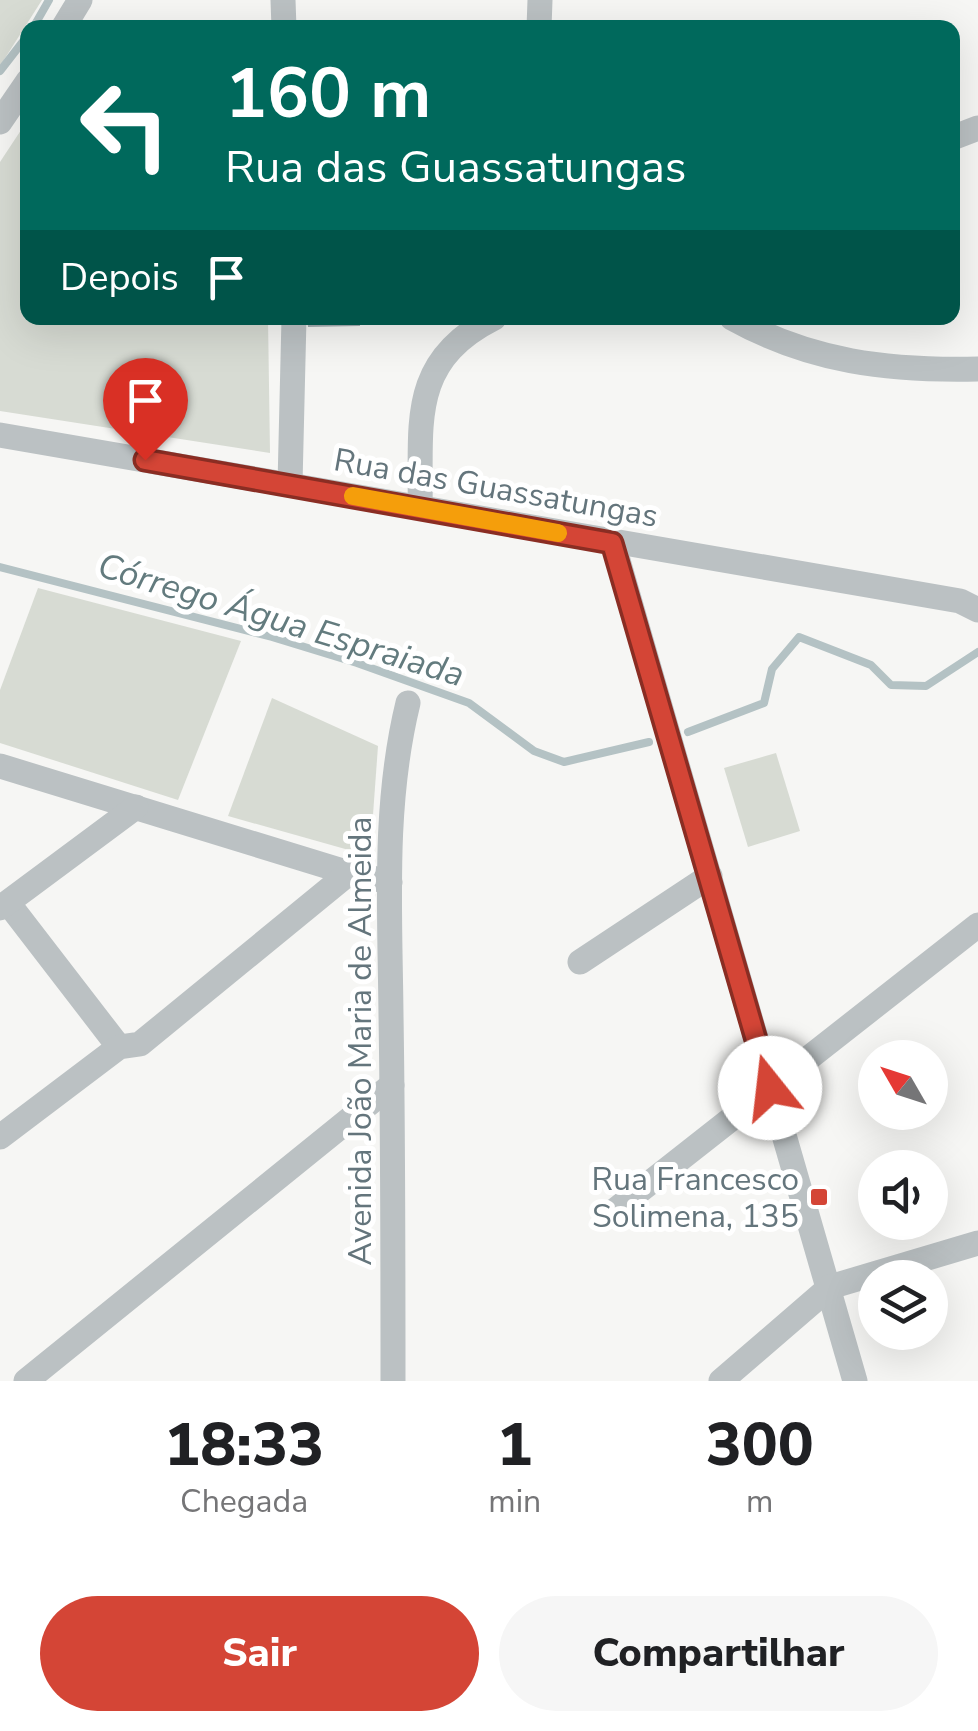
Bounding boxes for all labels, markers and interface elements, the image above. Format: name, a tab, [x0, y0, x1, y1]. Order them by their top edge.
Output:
text: 160 m	[225, 46, 431, 142]
icon: left	[60, 60, 190, 190]
text: Rua das Guassatungas	[225, 137, 686, 198]
icon: arrive	[199, 250, 254, 305]
text: Depois	[60, 252, 179, 303]
pin	[103, 358, 188, 461]
icon: arrive	[118, 373, 173, 428]
street label: Rua das Guassatungas	[331, 438, 661, 538]
water label: Córrego Água Espraiada	[92, 542, 470, 698]
street label: Avenida João Maria de Almeida	[339, 817, 382, 1265]
position arrow	[718, 1036, 822, 1140]
north arrow	[858, 1040, 948, 1130]
map controls	[858, 1040, 948, 1350]
button: sound	[858, 1150, 948, 1240]
place label: Rua Francesco Solimena, 135	[592, 1158, 799, 1238]
marker: Rua Francesco Solimena, 135	[808, 1186, 830, 1208]
button: layers	[858, 1260, 948, 1350]
text: 18:33	[164, 1404, 324, 1486]
text: 1	[497, 1404, 533, 1486]
text: 300	[706, 1404, 814, 1486]
text: Chegada	[180, 1480, 308, 1523]
text: min	[488, 1480, 541, 1523]
text: m	[746, 1480, 773, 1523]
button: Sair	[40, 1596, 479, 1711]
button: Compartilhar	[499, 1596, 938, 1711]

